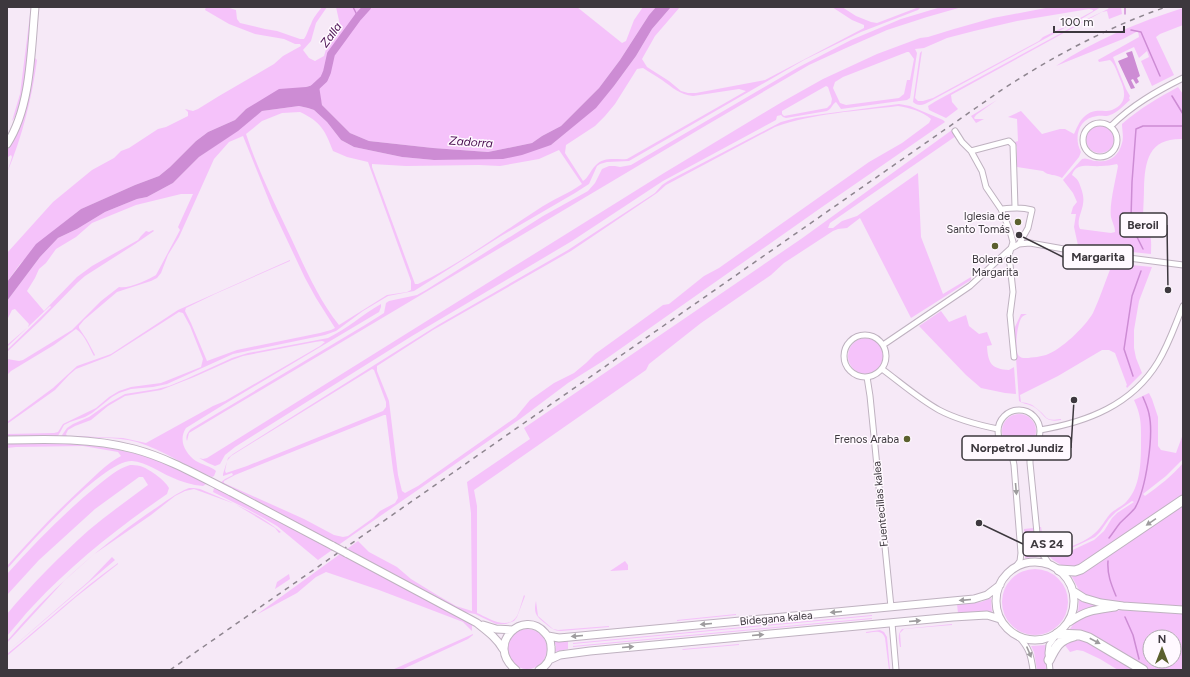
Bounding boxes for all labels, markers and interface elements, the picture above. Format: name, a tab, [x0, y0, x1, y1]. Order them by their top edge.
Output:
scale bar	[1054, 8, 1124, 34]
text: 100 m	[1060, 15, 1094, 29]
water label: Zalla	[317, 20, 345, 50]
water label: Zadorra	[449, 133, 493, 151]
place label: Iglesia de Santo Tomás	[946, 210, 1010, 236]
callout: Beroil	[1120, 213, 1167, 237]
marker: Iglesia de Santo Tomás	[1013, 217, 1023, 227]
text: Beroil	[1127, 218, 1159, 232]
marker: Bolera de Margarita	[990, 241, 1000, 251]
callout: Margarita	[1063, 245, 1133, 269]
text: Margarita	[1071, 250, 1125, 264]
place label: Bolera de Margarita	[972, 253, 1018, 279]
place label: Frenos Araba	[834, 433, 899, 446]
marker: Frenos Araba	[902, 434, 912, 444]
callout: Norpetrol Jundiz	[962, 436, 1071, 460]
text: Norpetrol Jundiz	[970, 441, 1064, 455]
street label: Fuentecillas kalea	[870, 461, 891, 547]
one-way arrow	[1013, 482, 1020, 495]
one-way arrow	[1145, 518, 1156, 526]
callout: AS 24	[1023, 532, 1072, 556]
text: AS 24	[1030, 537, 1064, 551]
one-way arrow	[959, 597, 971, 603]
street label: Bidegana kalea	[739, 609, 813, 628]
one-way arrow	[830, 609, 842, 615]
one-way arrow	[909, 618, 921, 624]
one-way arrow	[700, 621, 712, 628]
north arrow	[1142, 629, 1182, 669]
one-way arrow	[752, 632, 764, 639]
one-way arrow	[571, 633, 583, 640]
text: N	[1158, 633, 1166, 646]
one-way arrow	[1089, 638, 1100, 644]
one-way arrow	[622, 644, 634, 650]
one-way arrow	[1026, 646, 1032, 658]

